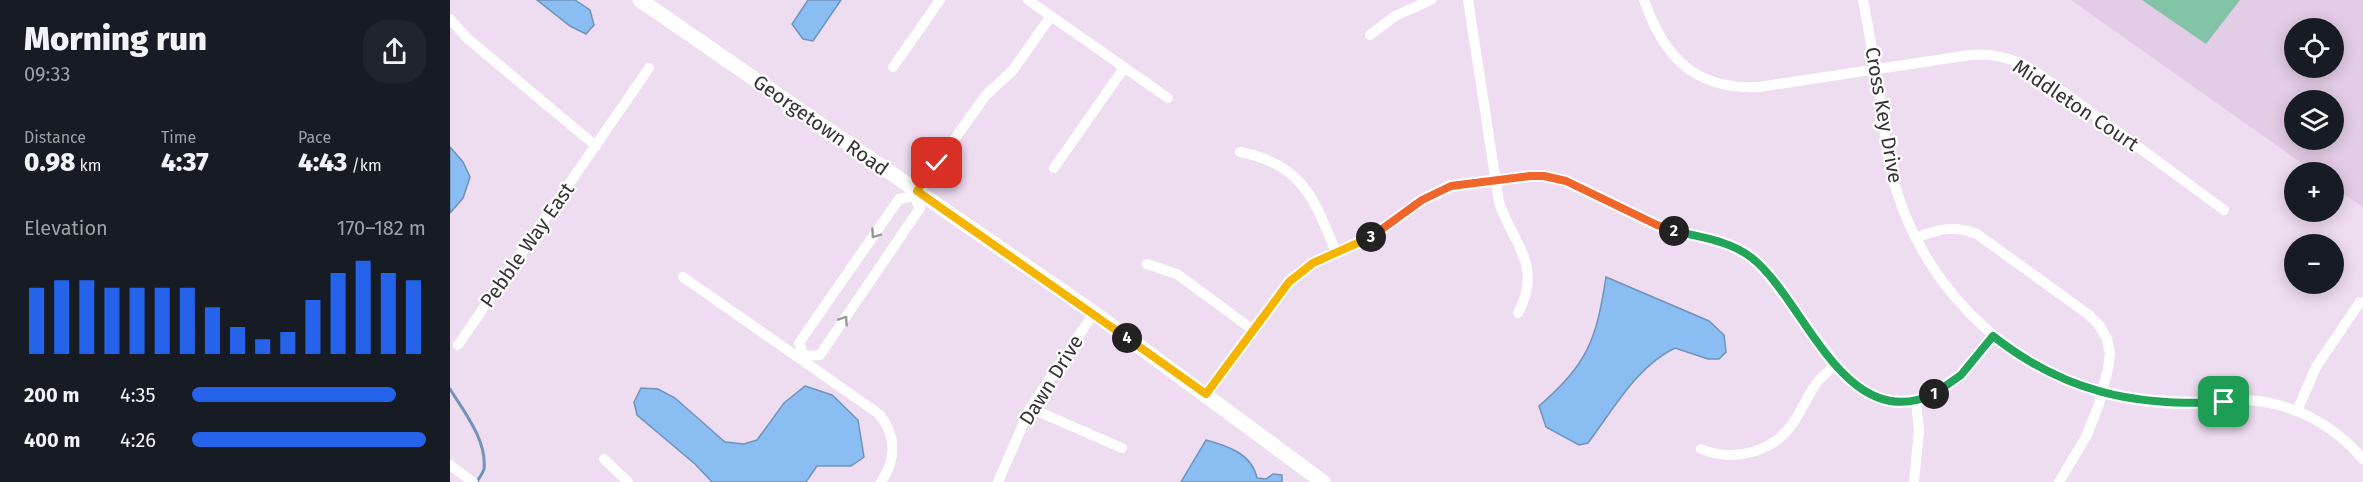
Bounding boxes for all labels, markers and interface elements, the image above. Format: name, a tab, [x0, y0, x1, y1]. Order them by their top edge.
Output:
map controls	[2284, 18, 2344, 294]
button: locate	[2284, 18, 2344, 78]
text: Morning run	[24, 19, 207, 59]
button: share	[363, 20, 426, 83]
street label: Cross Key Drive	[1860, 45, 1908, 185]
street label: Middleton Court	[2009, 54, 2144, 156]
text: 09:33	[24, 62, 70, 86]
street label: Georgetown Road	[749, 69, 893, 181]
button: layers	[2284, 90, 2344, 150]
text: Distance	[24, 128, 86, 147]
text: Time	[161, 128, 196, 147]
text: Pace	[298, 128, 331, 147]
pin	[911, 137, 962, 188]
icon: check	[920, 146, 953, 179]
text: 0.98	[24, 147, 75, 178]
text: 4:37	[161, 147, 209, 178]
text: 4:43	[298, 147, 347, 178]
text: km	[75, 156, 101, 175]
text: /km	[347, 156, 382, 175]
button: +	[2284, 162, 2344, 222]
street label: Pebble Way East	[475, 177, 579, 312]
text: Elevation	[24, 216, 108, 240]
text: 170–182 m	[337, 216, 426, 240]
pin: 2	[1659, 216, 1689, 246]
text: 2	[1670, 221, 1678, 240]
pin: 3	[1356, 222, 1386, 252]
text: 3	[1367, 227, 1375, 246]
one-way arrow	[871, 228, 882, 239]
button: −	[2284, 234, 2344, 294]
one-way arrow	[837, 315, 848, 326]
pin: 4	[1112, 323, 1142, 353]
text: 4	[1122, 328, 1132, 347]
street label: Dawn Drive	[1014, 331, 1088, 429]
pin	[2198, 376, 2249, 427]
pin: 1	[1919, 379, 1949, 409]
text: 200 m	[24, 383, 79, 407]
text: 4:35	[120, 383, 156, 407]
text: 1	[1930, 384, 1938, 403]
icon: arrive	[2207, 385, 2240, 418]
text: 400 m	[24, 428, 80, 452]
text: 4:26	[120, 428, 156, 452]

